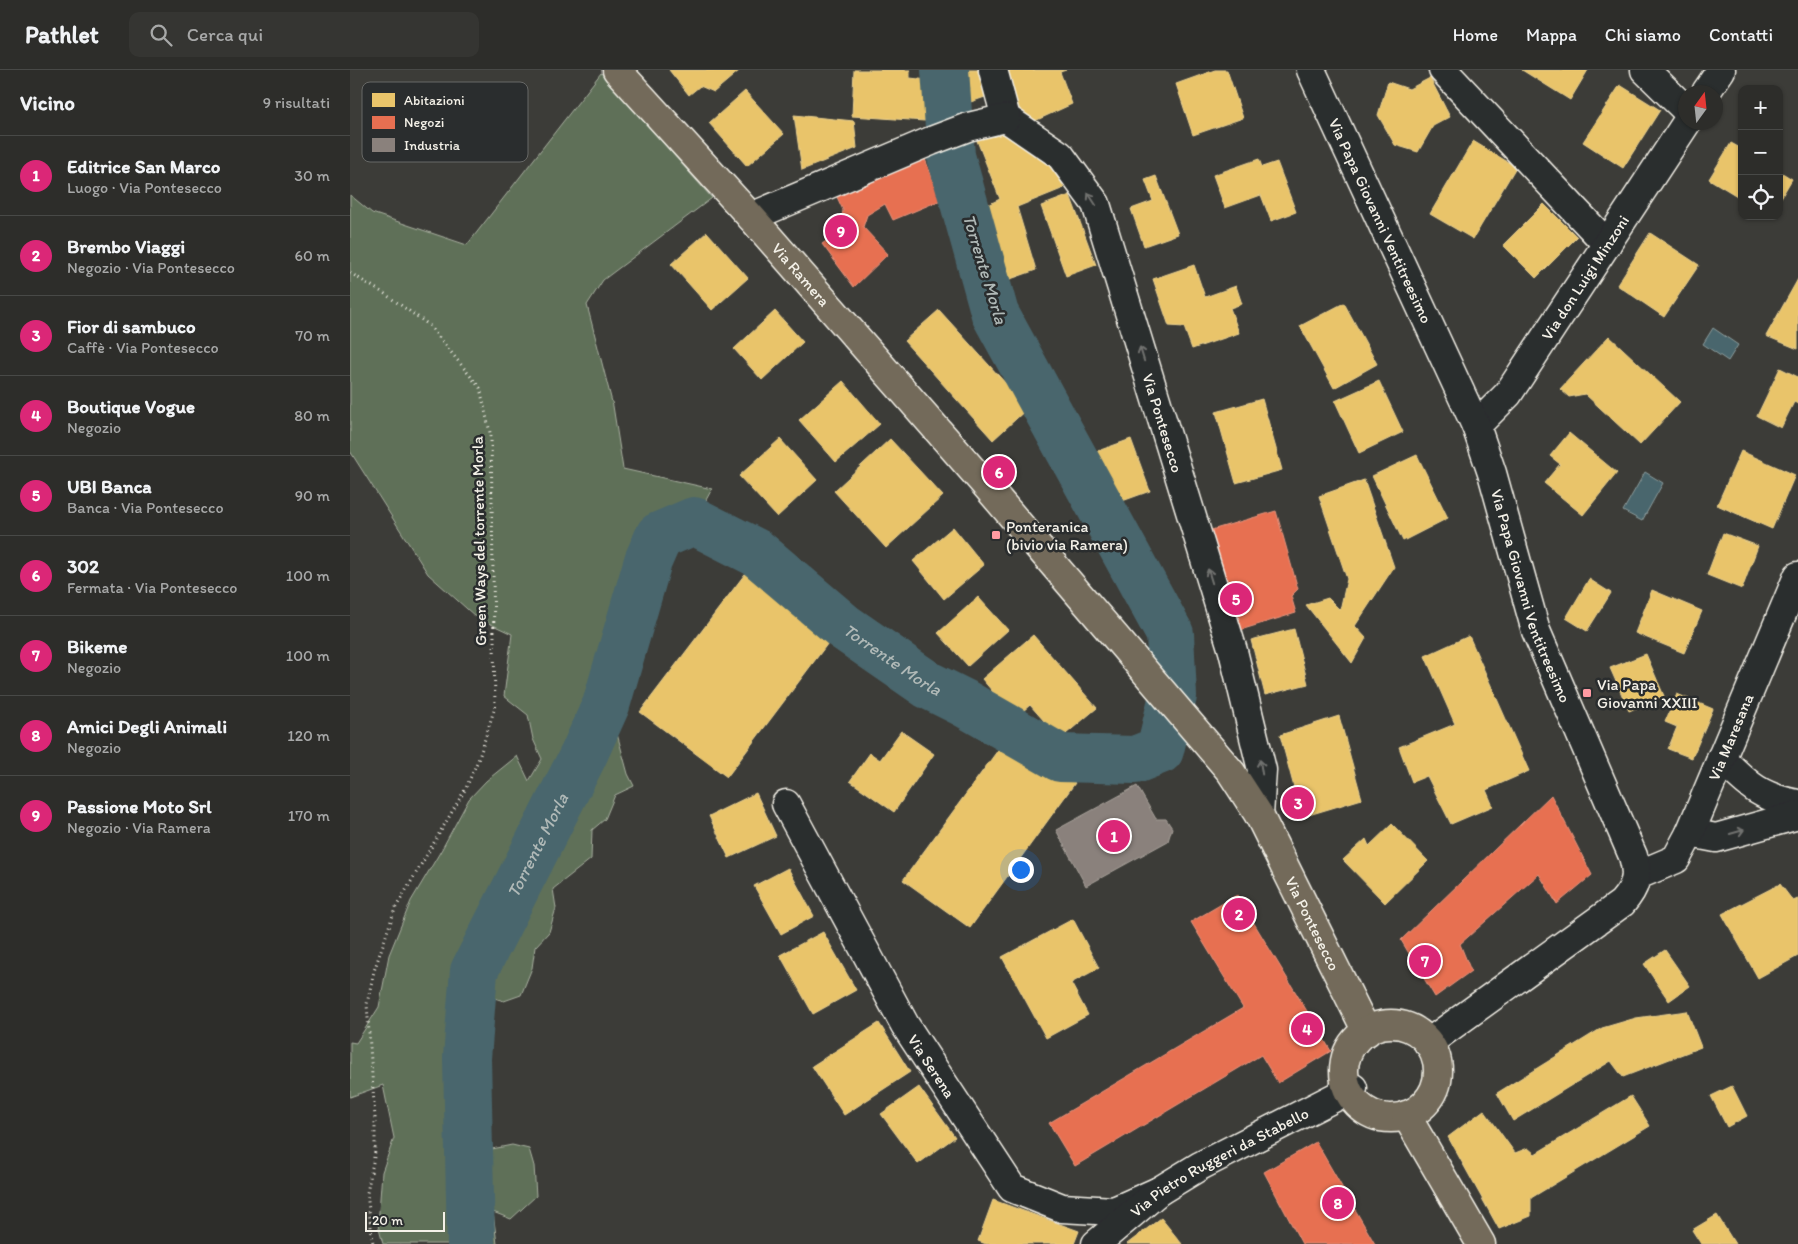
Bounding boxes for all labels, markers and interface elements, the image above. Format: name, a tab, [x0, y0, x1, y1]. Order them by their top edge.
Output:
search box	[129, 12, 479, 57]
text: Pathlet	[25, 20, 99, 49]
icon: search	[147, 21, 175, 49]
text: Cerca qui	[187, 23, 263, 46]
text: Home	[1453, 24, 1498, 46]
text: Mappa	[1526, 24, 1577, 46]
text: Chi siamo	[1605, 24, 1681, 46]
text: Contatti	[1709, 24, 1773, 46]
legend	[362, 82, 528, 162]
north arrow	[1678, 85, 1723, 130]
map controls	[1738, 85, 1783, 220]
button: +	[1738, 85, 1783, 130]
text: Vicino	[20, 90, 75, 115]
text: Abitazioni	[404, 92, 465, 109]
text: 9 risultati	[263, 93, 330, 112]
text: Negozi	[404, 114, 444, 131]
street label: Via Papa Giovanni Ventitreesimo	[1325, 115, 1437, 326]
button: −	[1738, 130, 1783, 175]
text: Industria	[404, 137, 461, 154]
text: Editrice San Marco	[67, 155, 220, 178]
text: 1	[32, 166, 40, 185]
text: 30 m	[294, 166, 330, 185]
button: locate	[1738, 175, 1783, 220]
text: Luogo · Via Pontesecco	[67, 178, 222, 197]
one-way arrow	[1087, 193, 1097, 207]
water label: Torrente Morla	[958, 211, 1012, 328]
street label: Via don Luigi Minzoni	[1537, 211, 1633, 343]
pin: 9	[825, 212, 857, 250]
text: Brembo Viaggi	[67, 235, 185, 258]
street label: Via Ramera	[768, 239, 834, 310]
text: 2	[32, 246, 40, 265]
text: 60 m	[295, 246, 330, 265]
text: Negozio · Via Pontesecco	[67, 258, 235, 277]
text: Fior di sambuco	[67, 315, 196, 338]
text: 3	[32, 326, 40, 345]
text: 70 m	[295, 326, 330, 345]
text: Caffè · Via Pontesecco	[67, 338, 219, 357]
one-way arrow	[1136, 346, 1146, 362]
street label: Via Pontesecco	[1139, 371, 1187, 475]
text: Boutique Vogue	[67, 395, 195, 418]
text: 4	[31, 406, 41, 425]
text: 80 m	[294, 406, 330, 425]
text: Negozio	[67, 418, 121, 437]
street label: Green Ways del torrente Morla	[468, 435, 490, 646]
pin: 6	[983, 453, 1015, 491]
text: UBI Banca	[67, 475, 152, 498]
text: 5	[32, 486, 40, 505]
text: 90 m	[295, 486, 330, 505]
street label: Via Papa Giovanni Ventitreesimo	[1487, 487, 1575, 705]
text: Banca · Via Pontesecco	[67, 498, 224, 517]
place label: Ponteranica (bivio via Ramera)	[1006, 517, 1128, 554]
marker: Ponteranica (bivio via Ramera)	[990, 529, 1002, 541]
text: 302	[67, 555, 99, 578]
text: 6	[32, 566, 40, 585]
text: 100 m	[286, 566, 330, 585]
one-way arrow	[1205, 568, 1215, 584]
text: Fermata · Via Pontesecco	[67, 578, 237, 597]
pin: 5	[1220, 580, 1252, 618]
water label: Torrente Morla	[839, 619, 946, 701]
text: Bikeme	[67, 635, 127, 658]
text: 7	[32, 646, 40, 665]
text: 100 m	[286, 646, 330, 665]
text: Negozio	[67, 658, 121, 677]
place label: Via Papa Giovanni XXIII	[1597, 675, 1697, 712]
marker: Via Papa Giovanni XXIII	[1581, 687, 1593, 699]
street label: Via Maresana	[1704, 690, 1757, 783]
text: Amici Degli Animali	[67, 715, 227, 738]
text: 8	[32, 726, 40, 745]
text: 120 m	[287, 726, 330, 745]
text: Negozio	[67, 738, 121, 757]
one-way arrow	[1256, 759, 1266, 775]
pin: 3	[1282, 784, 1314, 822]
water label: Torrente Morla	[502, 789, 574, 901]
text: Passione Moto Srl	[67, 795, 212, 818]
text: 9	[32, 806, 40, 825]
text: 170 m	[288, 806, 330, 825]
pin: 1	[1098, 817, 1130, 855]
text: Negozio · Via Ramera	[67, 818, 211, 837]
one-way arrow	[1729, 827, 1745, 837]
your location	[1008, 857, 1034, 883]
street label: Via Pontesecco	[1282, 873, 1344, 974]
pin: 2	[1223, 895, 1255, 933]
pin: 7	[1409, 942, 1441, 980]
pin: 4	[1291, 1010, 1323, 1048]
street label: Via Serena	[904, 1031, 960, 1101]
street label: Via Pietro Ruggeri da Stabello	[1126, 1103, 1311, 1221]
pin: 8	[1322, 1184, 1354, 1222]
scale bar	[365, 1209, 445, 1232]
text: 20 m	[372, 1212, 403, 1229]

